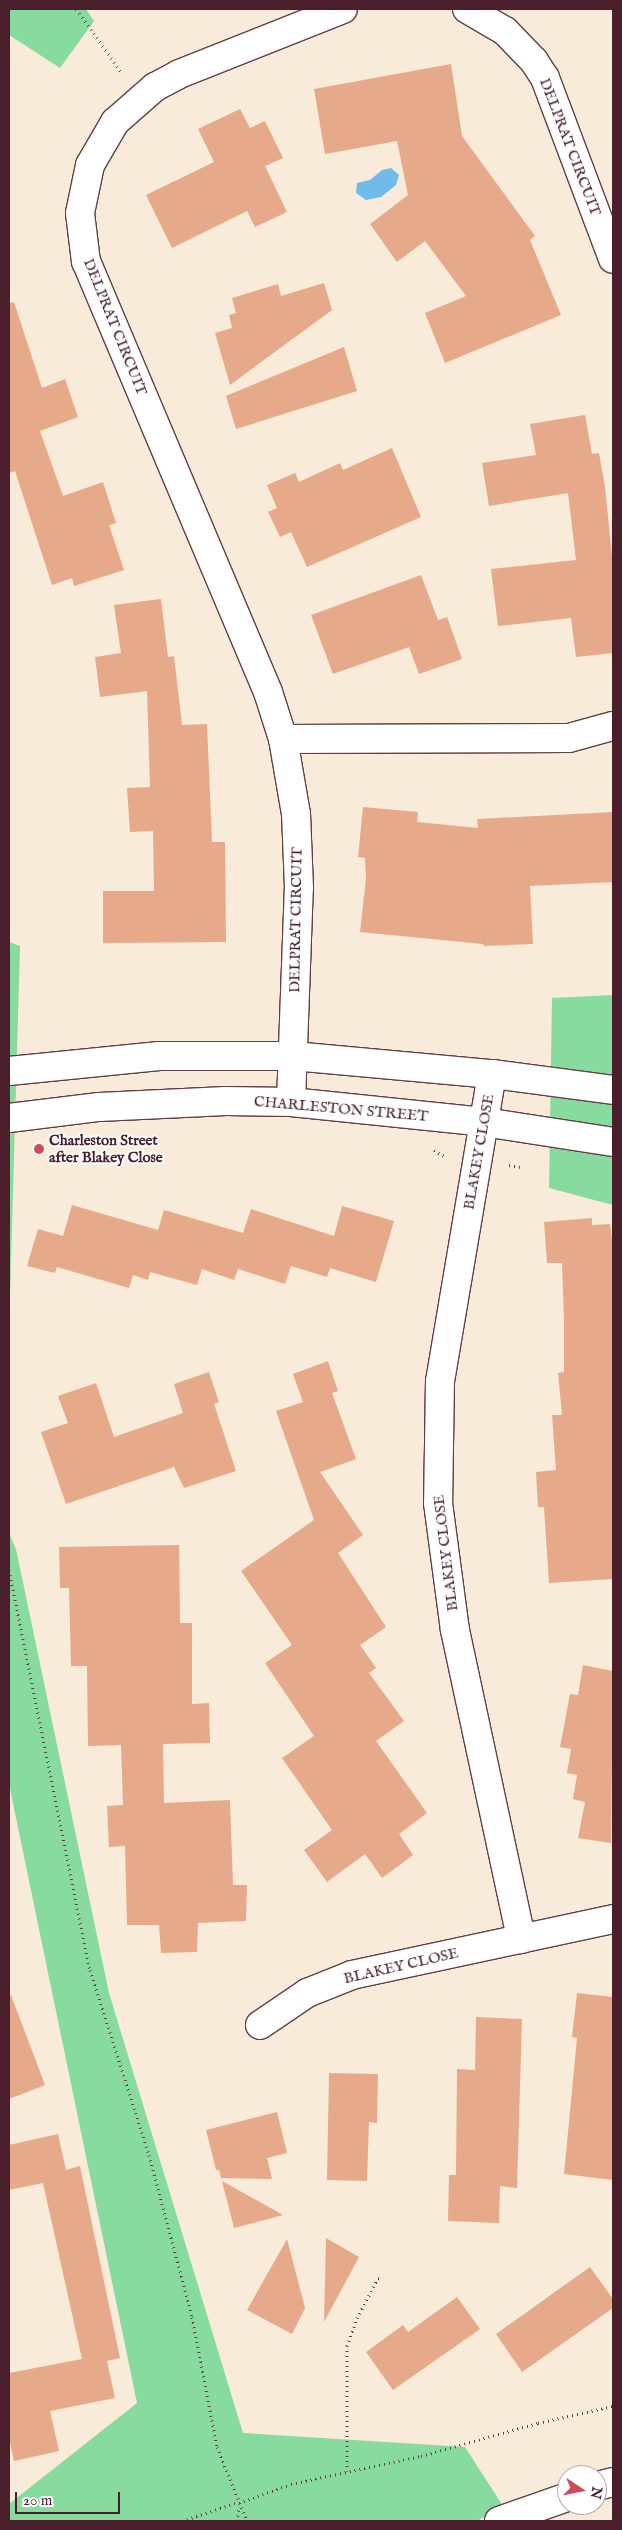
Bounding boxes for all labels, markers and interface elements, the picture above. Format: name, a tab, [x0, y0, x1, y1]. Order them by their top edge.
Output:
street label: DELPRAT CIRCUIT	[535, 76, 605, 218]
street label: DELPRAT CIRCUIT	[79, 256, 151, 398]
street label: DELPRAT CIRCUIT	[286, 847, 306, 993]
street label: CHARLESTON STREET	[253, 1092, 429, 1126]
street label: BLAKEY CLOSE	[460, 1093, 498, 1211]
place label: Charleston Street after Blakey Close	[49, 1131, 163, 1166]
marker: Charleston Street after Blakey Close	[33, 1143, 45, 1155]
street label: BLAKEY CLOSE	[430, 1494, 462, 1612]
street label: BLAKEY CLOSE	[342, 1944, 460, 1988]
north arrow	[557, 2465, 607, 2515]
scale bar	[18, 2482, 122, 2514]
text: N	[586, 2485, 606, 2500]
text: 20 m	[23, 2491, 52, 2510]

